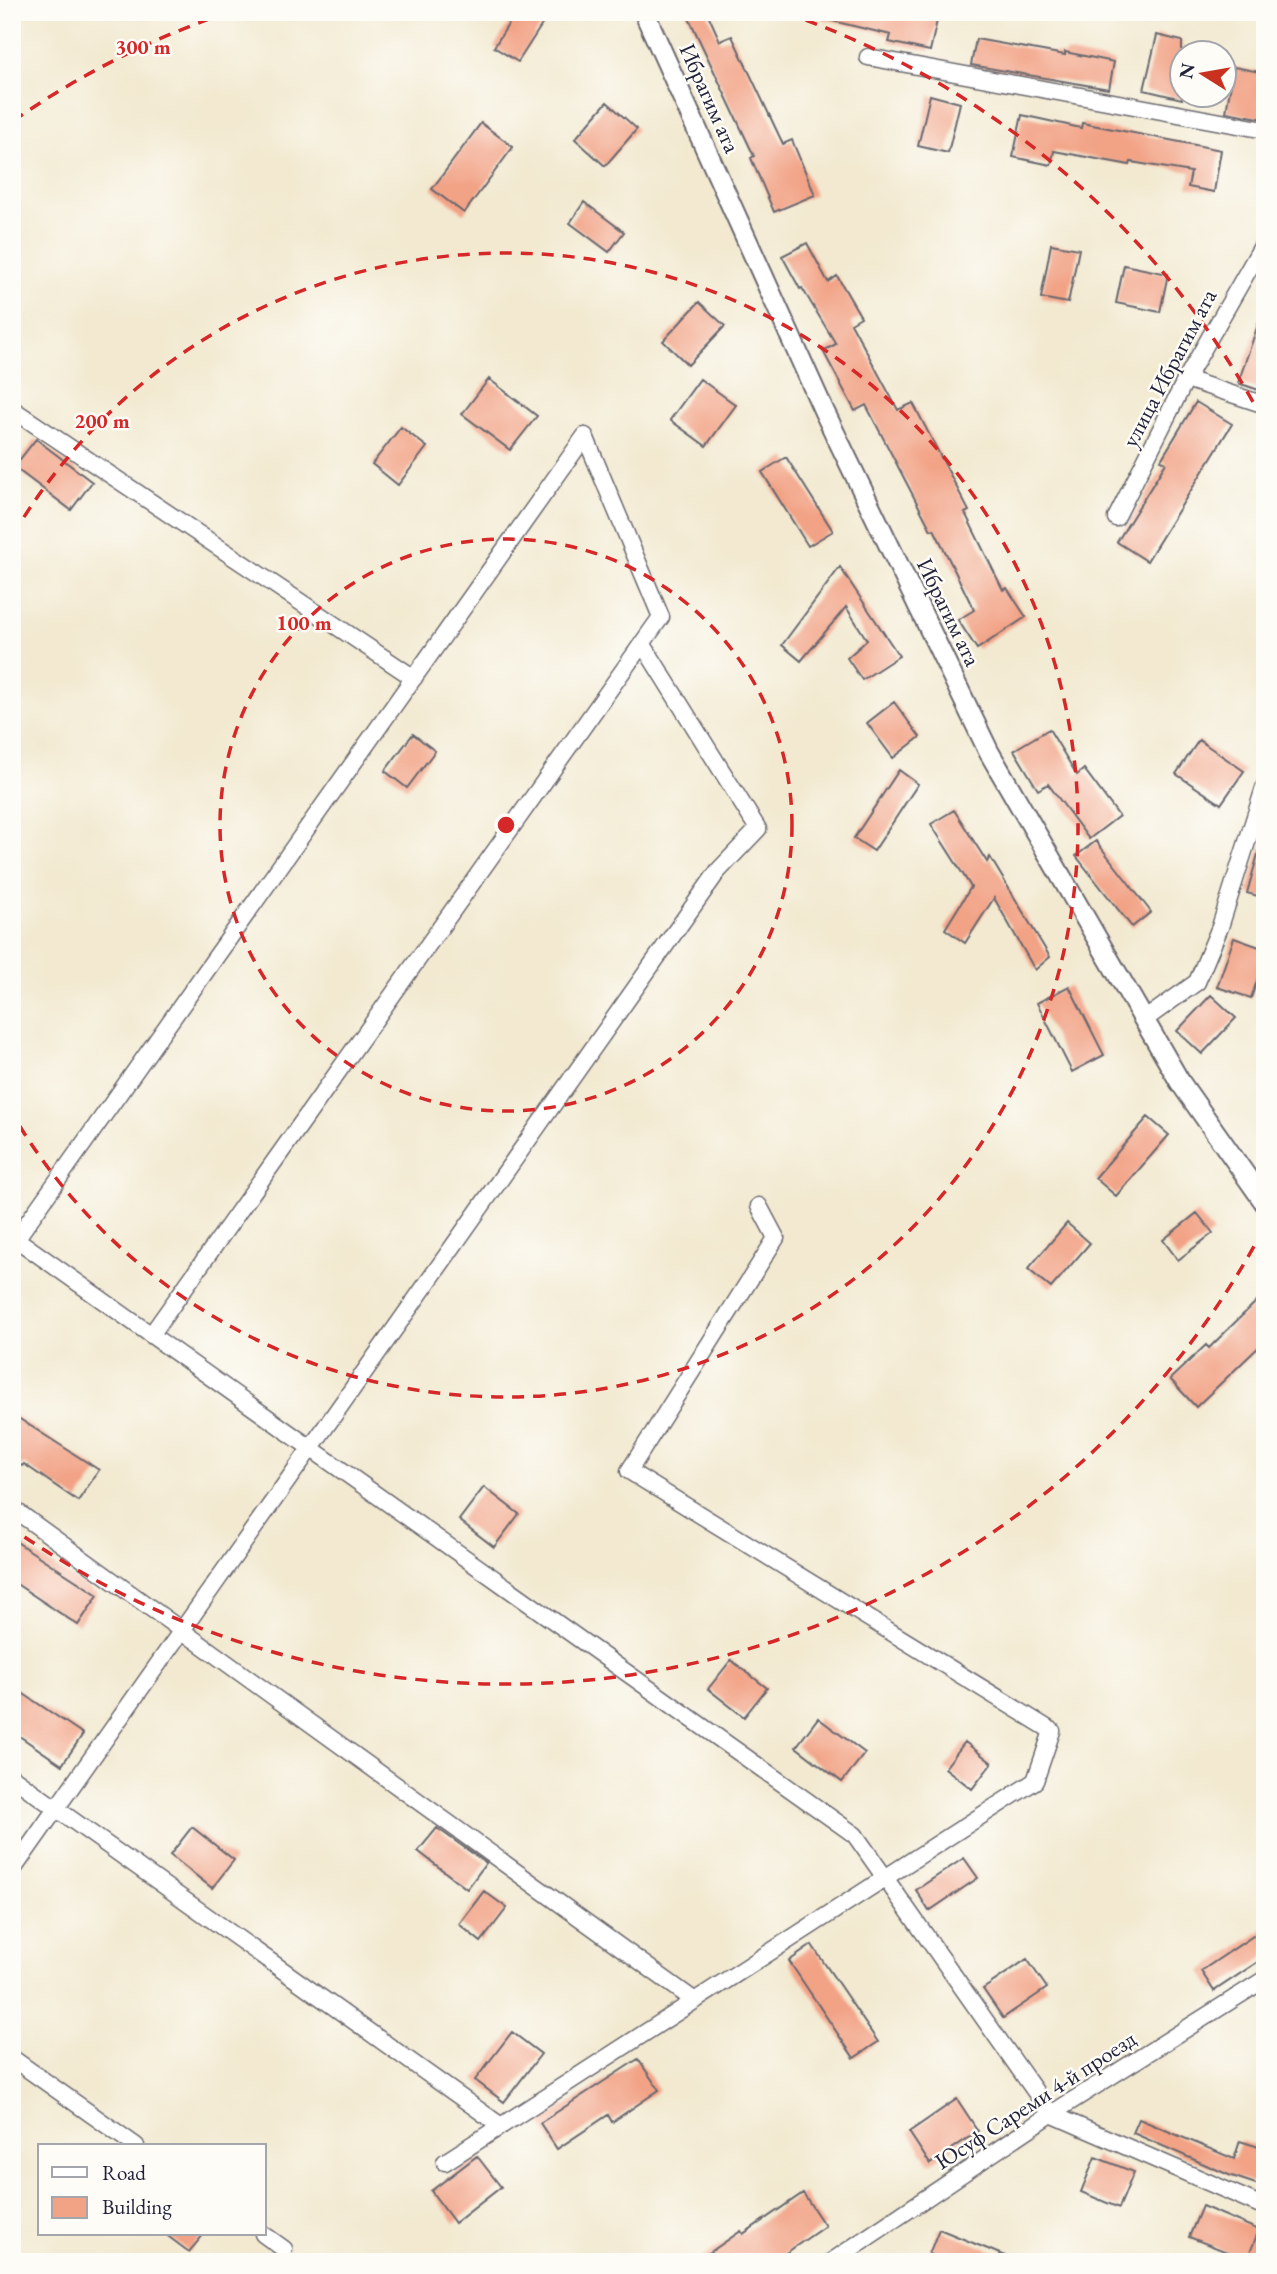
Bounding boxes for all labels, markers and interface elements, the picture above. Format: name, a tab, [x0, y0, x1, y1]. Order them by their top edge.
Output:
text: 300 m	[115, 33, 171, 60]
north arrow	[1168, 38, 1238, 108]
street label: Ибрагим ата	[673, 39, 748, 158]
text: N	[1173, 60, 1201, 81]
street label: улица Ибрагим ата	[1115, 283, 1224, 452]
text: 200 m	[74, 407, 130, 434]
street label: Ибрагим ата	[910, 553, 988, 672]
text: 100 m	[276, 609, 332, 636]
centre of rings	[494, 813, 518, 837]
street label: Юсуф Сареми 4-й проезд	[928, 2023, 1142, 2176]
legend	[38, 2144, 266, 2236]
text: Road	[102, 2159, 146, 2186]
text: Building	[102, 2193, 172, 2220]

